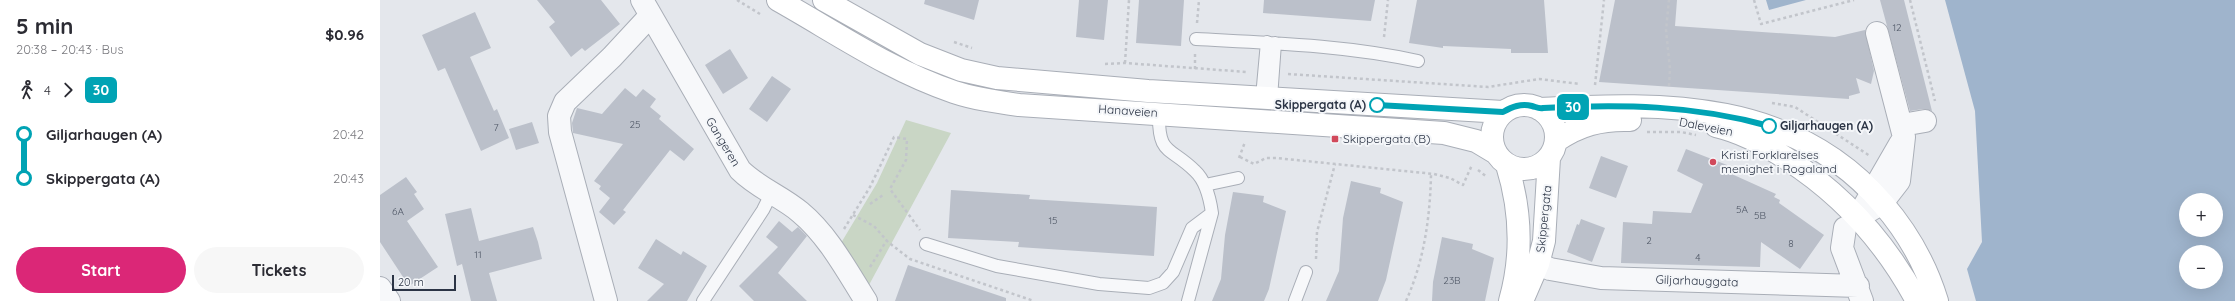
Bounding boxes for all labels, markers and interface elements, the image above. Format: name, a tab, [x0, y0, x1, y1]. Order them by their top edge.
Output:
text: 5 min	[16, 12, 73, 40]
house number: 12	[1892, 21, 1902, 34]
text: $0.96	[325, 25, 364, 44]
text: 20:38 – 20:43 · Bus	[16, 41, 124, 57]
icon: walk	[16, 79, 38, 101]
icon: forward	[57, 79, 79, 101]
text: 30	[93, 81, 109, 99]
text: 4	[44, 82, 51, 98]
line badge: 30	[1555, 94, 1591, 120]
place label: Skippergata (A)	[1275, 97, 1366, 112]
marker: Skippergata (A)	[1369, 97, 1385, 113]
text: 30	[1565, 98, 1581, 116]
street label: Hanaveien	[1098, 101, 1158, 120]
street label: Gangeren	[703, 114, 744, 169]
street label: Daleveien	[1678, 114, 1734, 139]
house number: 25	[630, 118, 641, 131]
marker: Giljarhaugen (A)	[1761, 118, 1777, 134]
place label: Giljarhaugen (A)	[1780, 118, 1873, 133]
house number: 7	[493, 121, 499, 134]
text: Giljarhaugen (A)	[46, 125, 162, 144]
text: 20:42	[333, 126, 364, 142]
place label: Skippergata (B)	[1343, 131, 1431, 146]
marker: Skippergata (B)	[1330, 134, 1340, 144]
place label: Kristi Forklarelses menighet i Rogaland	[1721, 147, 1837, 176]
marker: Kristi Forklarelses menighet i Rogaland	[1708, 157, 1718, 167]
text: Skippergata (A)	[46, 169, 160, 188]
text: 20:43	[333, 170, 364, 186]
street label: Skippergata	[1533, 185, 1554, 253]
map controls	[2179, 193, 2223, 289]
button: +	[2179, 193, 2223, 237]
house number: 5A	[1736, 203, 1748, 216]
house number: 6A	[392, 205, 404, 218]
house number: 5B	[1754, 209, 1766, 222]
house number: 15	[1048, 214, 1058, 227]
house number: 2	[1646, 234, 1652, 247]
house number: 8	[1788, 237, 1794, 250]
button: −	[2179, 245, 2223, 289]
button: Start	[16, 247, 186, 293]
button: Tickets	[194, 247, 364, 293]
house number: 11	[474, 248, 482, 261]
house number: 4	[1695, 251, 1701, 264]
street label: Giljarhauggata	[1655, 272, 1739, 289]
scale bar	[392, 273, 456, 292]
house number: 23B	[1443, 274, 1461, 287]
text: 20 m	[398, 275, 424, 289]

